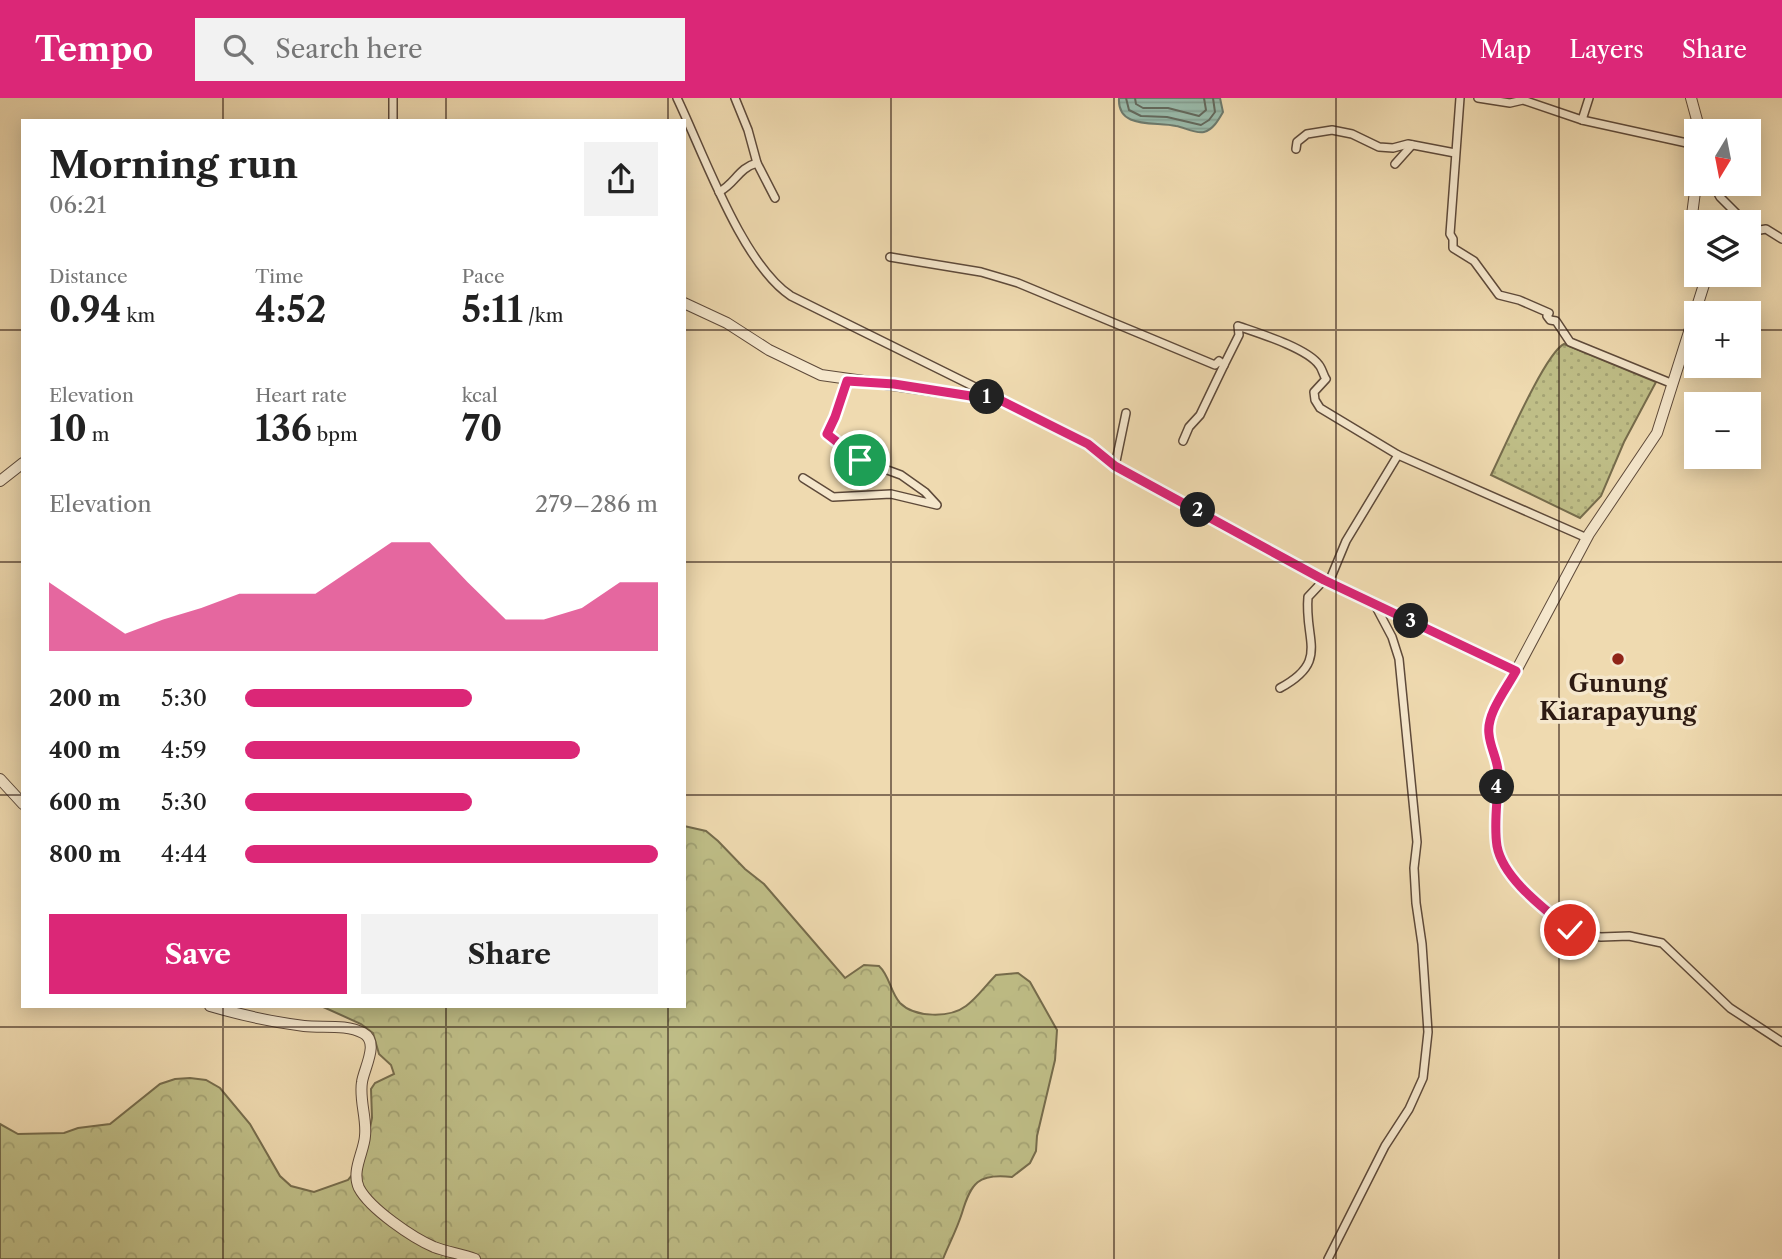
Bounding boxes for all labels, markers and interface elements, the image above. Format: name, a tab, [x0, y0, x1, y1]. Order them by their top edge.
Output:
search box	[195, 18, 685, 81]
text: Tempo	[35, 29, 153, 70]
icon: search	[219, 30, 257, 68]
text: Search here	[275, 33, 423, 65]
text: Map	[1480, 35, 1531, 64]
text: Layers	[1569, 35, 1644, 64]
text: Share	[1682, 35, 1747, 64]
north arrow	[1684, 119, 1760, 196]
map controls	[1684, 119, 1761, 469]
text: Morning run	[49, 141, 298, 188]
button: share	[584, 142, 658, 216]
text: 06:21	[49, 191, 106, 219]
button: layers	[1684, 210, 1761, 287]
text: Distance	[49, 265, 128, 288]
text: Time	[255, 265, 303, 288]
text: Pace	[462, 265, 505, 288]
text: 0.94	[49, 288, 121, 331]
text: 4:52	[255, 288, 326, 331]
text: 5:11	[462, 288, 523, 331]
button: +	[1684, 301, 1761, 378]
text: km	[121, 304, 155, 327]
text: /km	[523, 304, 563, 327]
pin: 1	[970, 380, 1004, 414]
text: Elevation	[49, 384, 134, 407]
text: Heart rate	[255, 384, 347, 407]
text: kcal	[462, 384, 498, 407]
text: 1	[982, 385, 991, 408]
button: −	[1684, 392, 1761, 469]
text: 10	[49, 407, 87, 450]
text: 136	[255, 407, 312, 450]
text: 70	[462, 407, 502, 450]
text: m	[87, 423, 110, 446]
text: bpm	[312, 423, 358, 446]
pin	[830, 430, 890, 490]
icon: arrive	[841, 441, 879, 479]
text: Elevation	[49, 490, 152, 518]
text: 279–286 m	[535, 490, 658, 518]
pin: 2	[1180, 492, 1216, 528]
text: 2	[1192, 498, 1203, 521]
pin: 3	[1394, 603, 1428, 638]
text: 3	[1405, 609, 1416, 632]
marker: Gunung Kiarapayung	[1610, 651, 1626, 667]
place label: Gunung Kiarapayung	[1539, 669, 1698, 726]
text: 200 m	[49, 684, 121, 712]
text: 5:30	[161, 684, 207, 712]
text: 400 m	[49, 736, 121, 764]
text: 4:59	[161, 736, 207, 764]
pin: 4	[1480, 770, 1514, 804]
text: 4	[1491, 775, 1502, 798]
text: 600 m	[49, 788, 121, 816]
text: 5:30	[161, 788, 207, 816]
text: 800 m	[49, 840, 121, 868]
text: 4:44	[161, 840, 207, 868]
pin	[1540, 900, 1600, 960]
icon: check	[1551, 911, 1589, 949]
button: Save	[49, 914, 347, 994]
button: Share	[361, 914, 658, 994]

